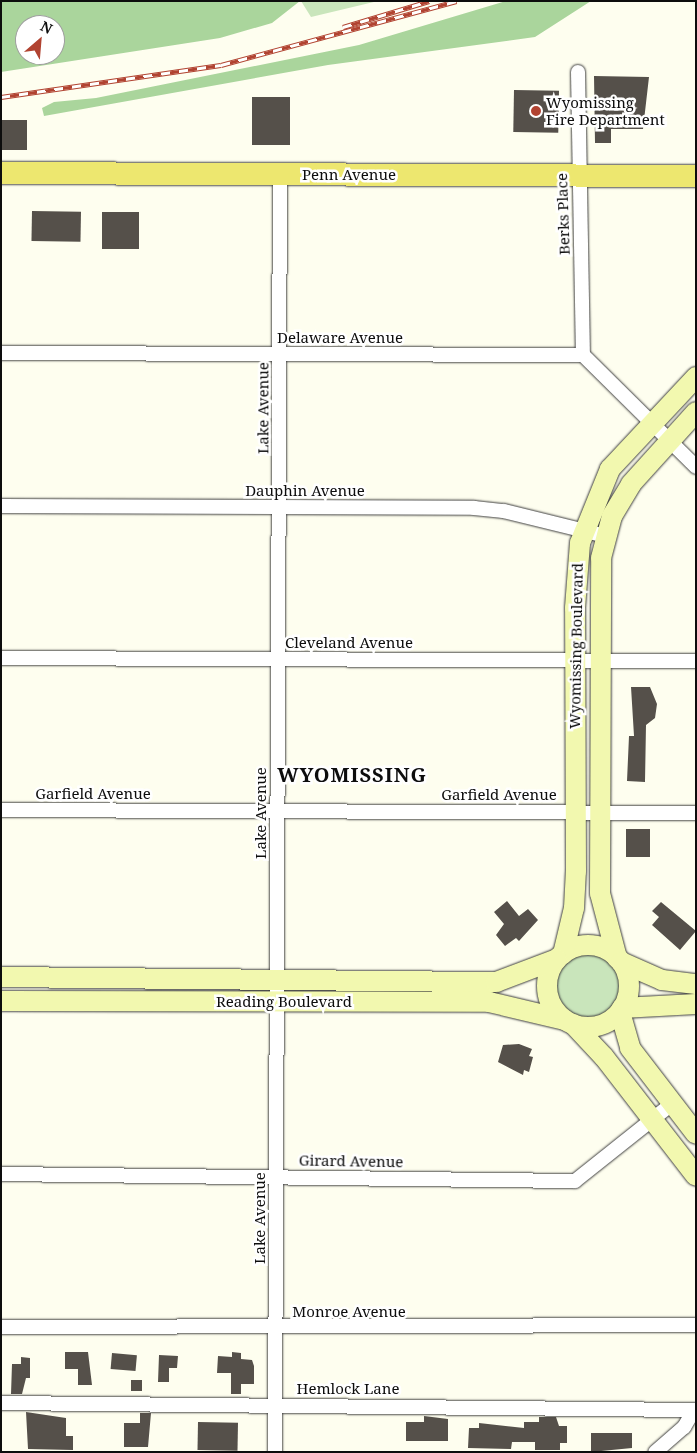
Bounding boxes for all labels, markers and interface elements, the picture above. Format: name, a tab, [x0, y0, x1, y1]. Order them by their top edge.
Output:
north arrow	[15, 15, 65, 65]
text: N	[37, 16, 56, 38]
place label: Wyomissing Fire Department	[546, 93, 665, 128]
marker: Wyomissing Fire Department	[530, 105, 542, 117]
street label: Penn Avenue	[302, 166, 396, 184]
street label: Berks Place	[553, 173, 573, 255]
street label: Delaware Avenue	[277, 329, 403, 347]
street label: Lake Avenue	[254, 362, 272, 454]
street label: Dauphin Avenue	[245, 482, 365, 500]
street label: Wyomissing Boulevard	[566, 563, 586, 729]
street label: Cleveland Avenue	[285, 634, 413, 652]
district label: WYOMISSING	[276, 762, 428, 786]
street label: Lake Avenue	[252, 767, 270, 859]
street label: Garfield Avenue	[35, 785, 151, 803]
street label: Garfield Avenue	[441, 786, 557, 804]
street label: Reading Boulevard	[216, 993, 352, 1011]
street label: Girard Avenue	[299, 1151, 403, 1171]
street label: Lake Avenue	[251, 1172, 269, 1264]
street label: Monroe Avenue	[292, 1303, 406, 1321]
street label: Hemlock Lane	[297, 1380, 399, 1398]

